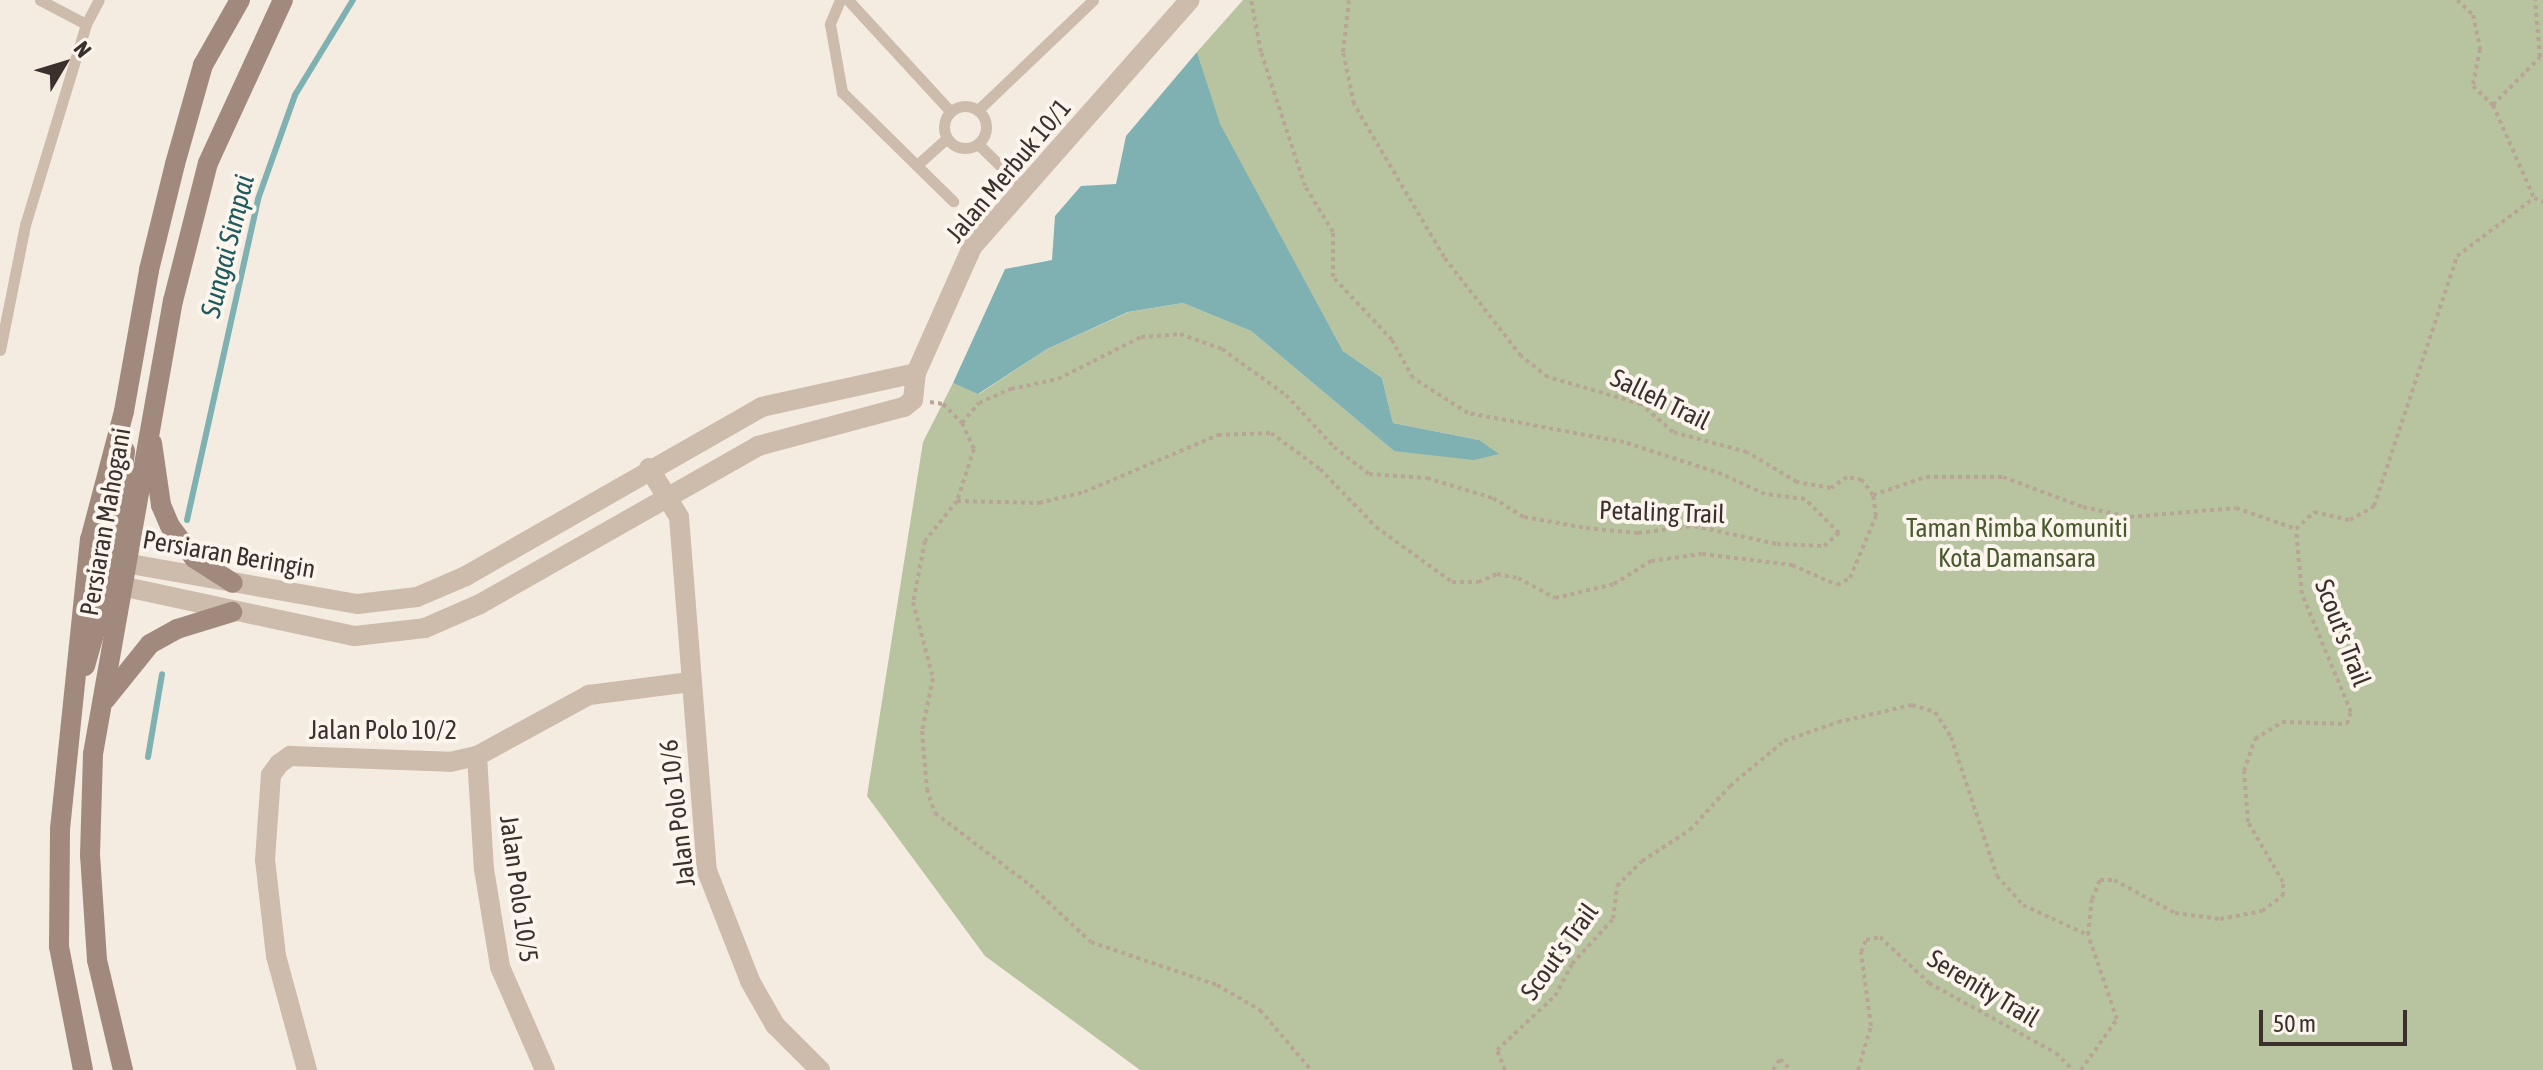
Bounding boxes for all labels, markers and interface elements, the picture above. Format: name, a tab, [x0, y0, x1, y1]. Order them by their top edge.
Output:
north arrow	[24, 24, 104, 104]
text: N	[69, 36, 97, 62]
street label: Jalan Merbuk 10/1	[940, 93, 1078, 249]
water label: Sungai Simpai	[193, 171, 261, 321]
street label: Salleh Trail	[1605, 363, 1715, 437]
street label: Persiaran Mahogani	[74, 426, 138, 618]
street label: Petaling Trail	[1598, 495, 1726, 531]
park label: Taman Rimba Komuniti Kota Damansara	[1906, 513, 2128, 574]
street label: Persiaran Beringin	[140, 524, 318, 586]
street label: Scout's Trail	[2307, 575, 2377, 691]
street label: Jalan Polo 10/2	[309, 715, 457, 747]
street label: Jalan Polo 10/6	[653, 738, 703, 888]
street label: Jalan Polo 10/5	[492, 813, 544, 965]
street label: Scout's Trail	[1515, 898, 1605, 1006]
street label: Serenity Trail	[1922, 944, 2044, 1034]
scale bar	[2263, 994, 2411, 1044]
text: 50 m	[2273, 1010, 2316, 1037]

